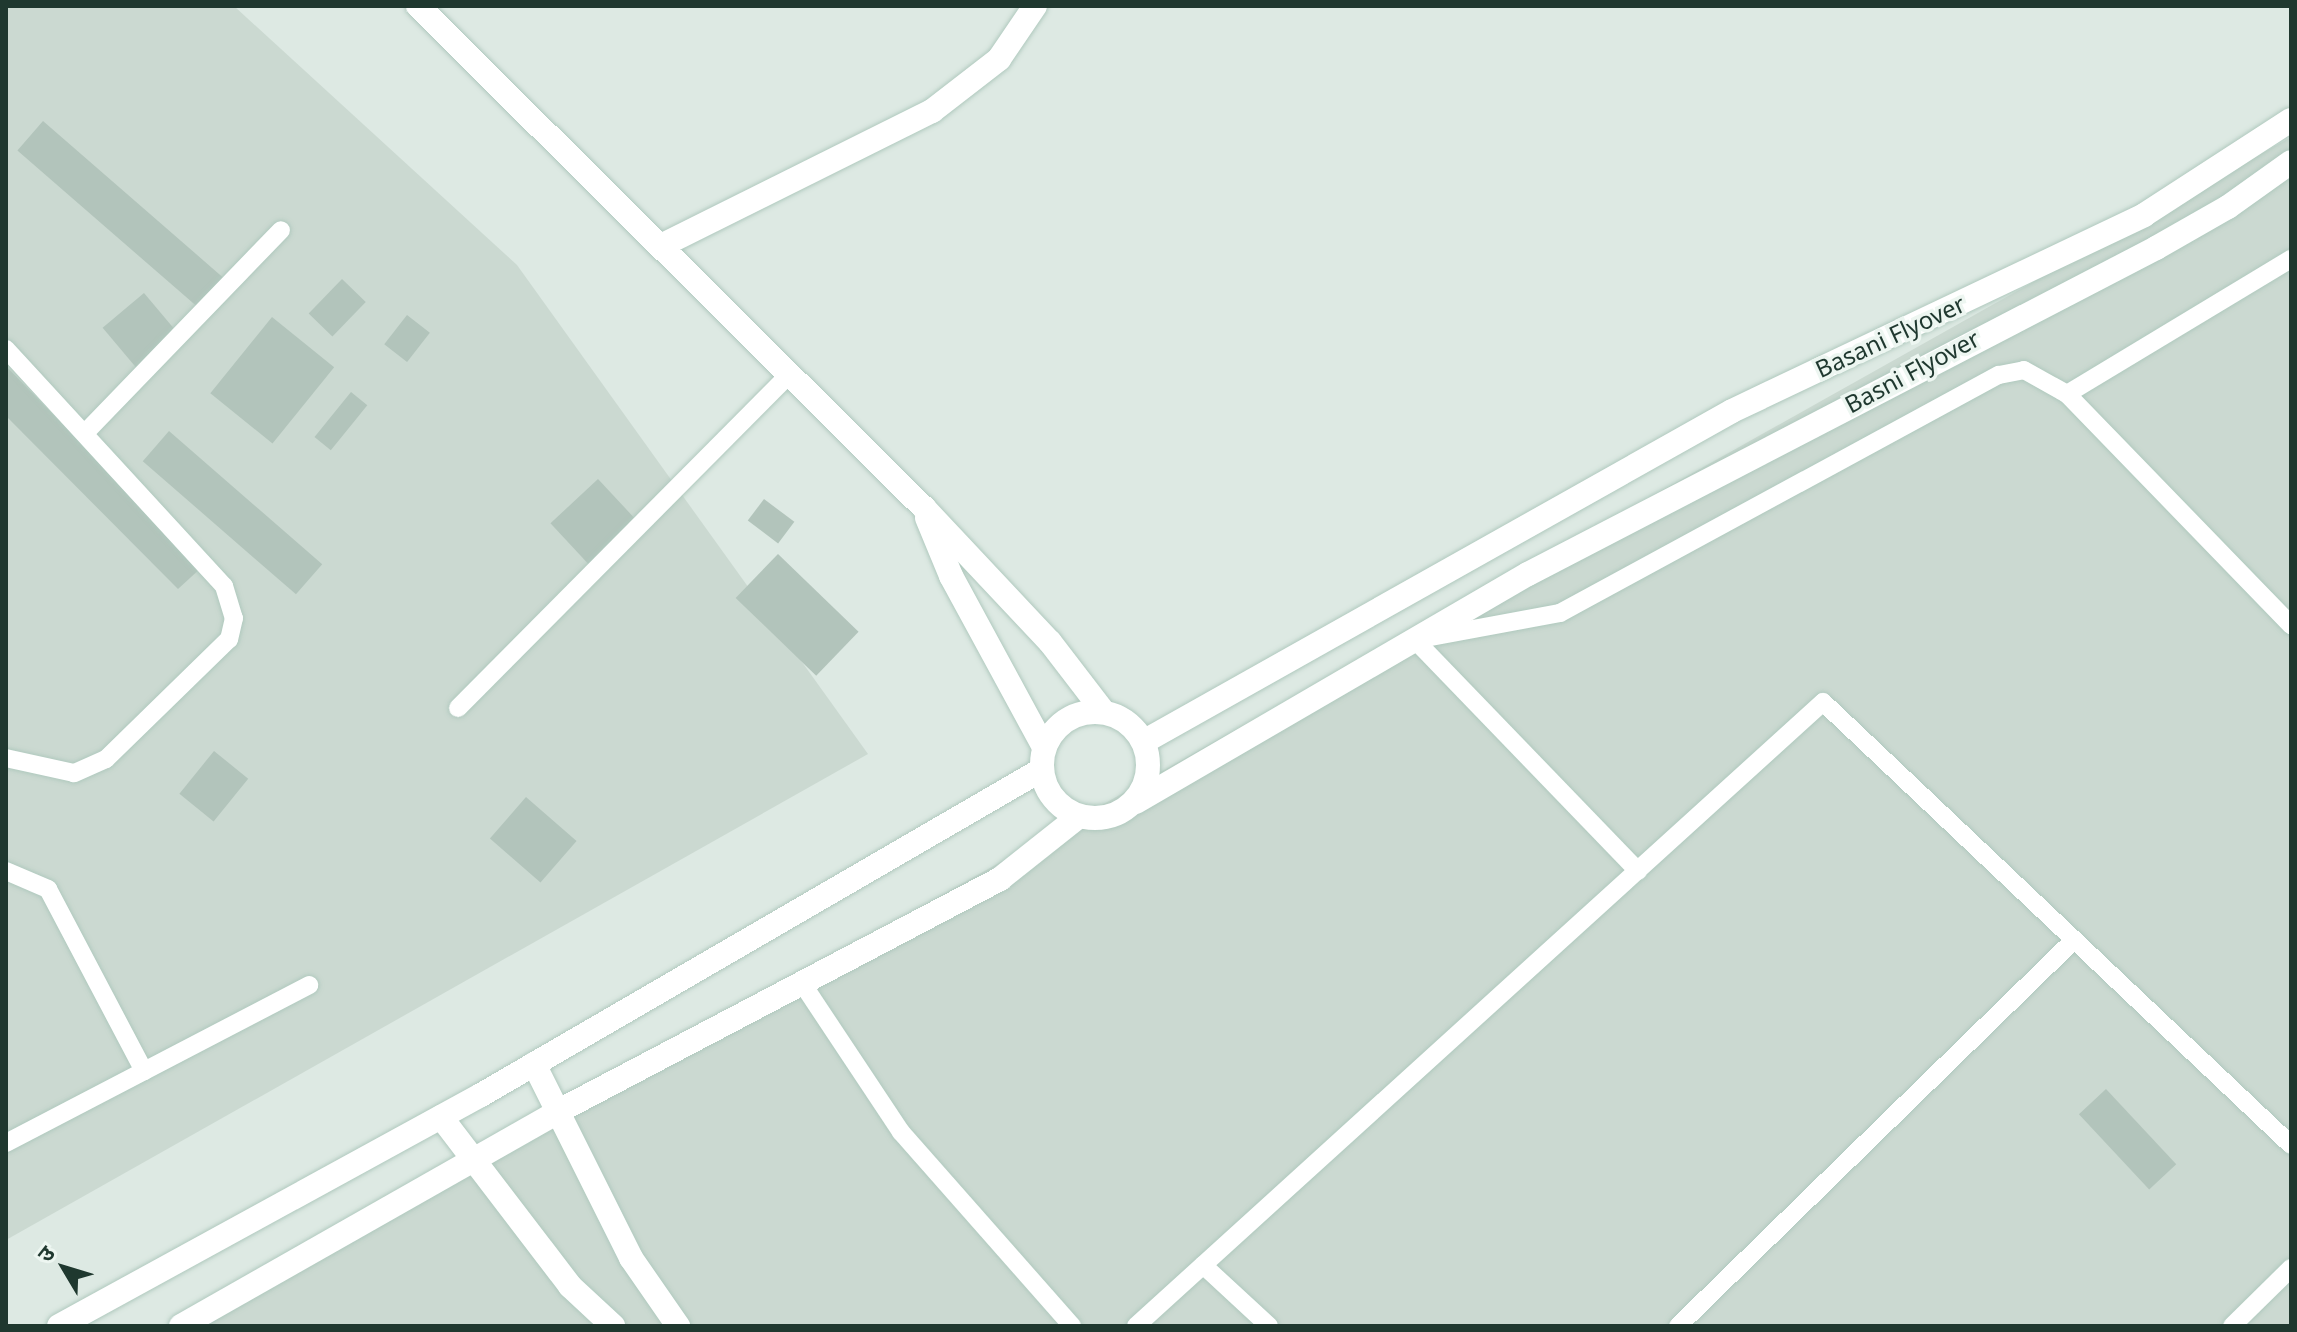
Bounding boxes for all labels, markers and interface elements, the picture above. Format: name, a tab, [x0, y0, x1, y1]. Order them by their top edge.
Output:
street label: Basani Flyover	[1811, 289, 1969, 383]
street label: Basni Flyover	[1840, 323, 1984, 419]
north arrow	[24, 1228, 104, 1308]
text: उ	[29, 1239, 61, 1268]

